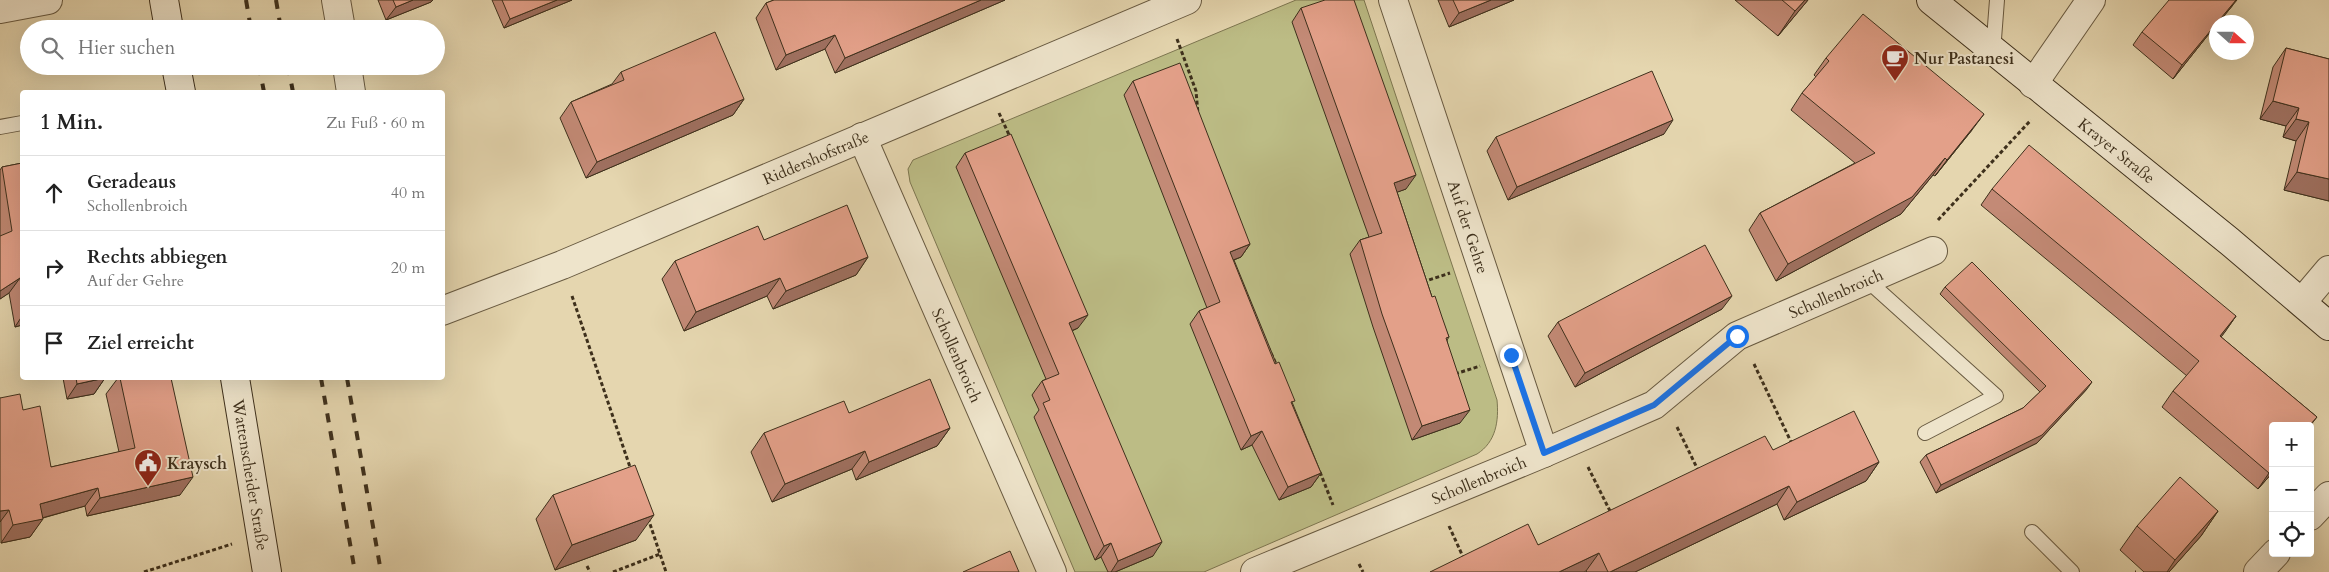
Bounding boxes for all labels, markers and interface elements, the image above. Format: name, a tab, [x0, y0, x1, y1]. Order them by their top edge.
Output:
north arrow	[2209, 15, 2254, 60]
search box	[20, 20, 445, 75]
icon: search	[38, 34, 66, 62]
text: Hier suchen	[78, 35, 175, 61]
cafe icon: Nur Pastanesi	[1880, 43, 1910, 82]
place label: Nur Pastanesi	[1914, 48, 2014, 70]
text: 1 Min.	[40, 108, 103, 137]
text: Zu Fuß · 60 m	[326, 112, 425, 134]
street label: Krayer Straße	[2073, 113, 2159, 189]
street label: Riddershofstraße	[760, 126, 873, 191]
text: Geradeaus	[87, 169, 176, 195]
street label: Auf der Gehre	[1442, 178, 1493, 277]
icon: ahead	[40, 179, 68, 207]
text: 40 m	[391, 182, 425, 204]
text: Schollenbroich	[87, 195, 188, 217]
text: Rechts abbiegen	[87, 244, 228, 270]
icon: right	[40, 254, 68, 282]
text: 20 m	[391, 257, 425, 279]
street label: Schollenbroich	[1785, 264, 1887, 324]
text: Auf der Gehre	[87, 270, 184, 292]
street label: Schollenbroich	[926, 305, 987, 406]
route start	[1726, 325, 1749, 348]
icon: arrive	[40, 329, 68, 357]
text: Ziel erreicht	[87, 330, 194, 356]
route end	[1500, 344, 1523, 367]
street label: Wattenscheider Straße	[227, 397, 273, 552]
map controls	[2269, 422, 2314, 557]
button: +	[2269, 422, 2314, 467]
public building icon: Kraysch	[133, 448, 163, 487]
street label: Schollenbroich	[1428, 451, 1530, 510]
place label: Kraysch	[167, 453, 227, 475]
button: −	[2269, 467, 2314, 512]
button: locate	[2269, 512, 2314, 557]

